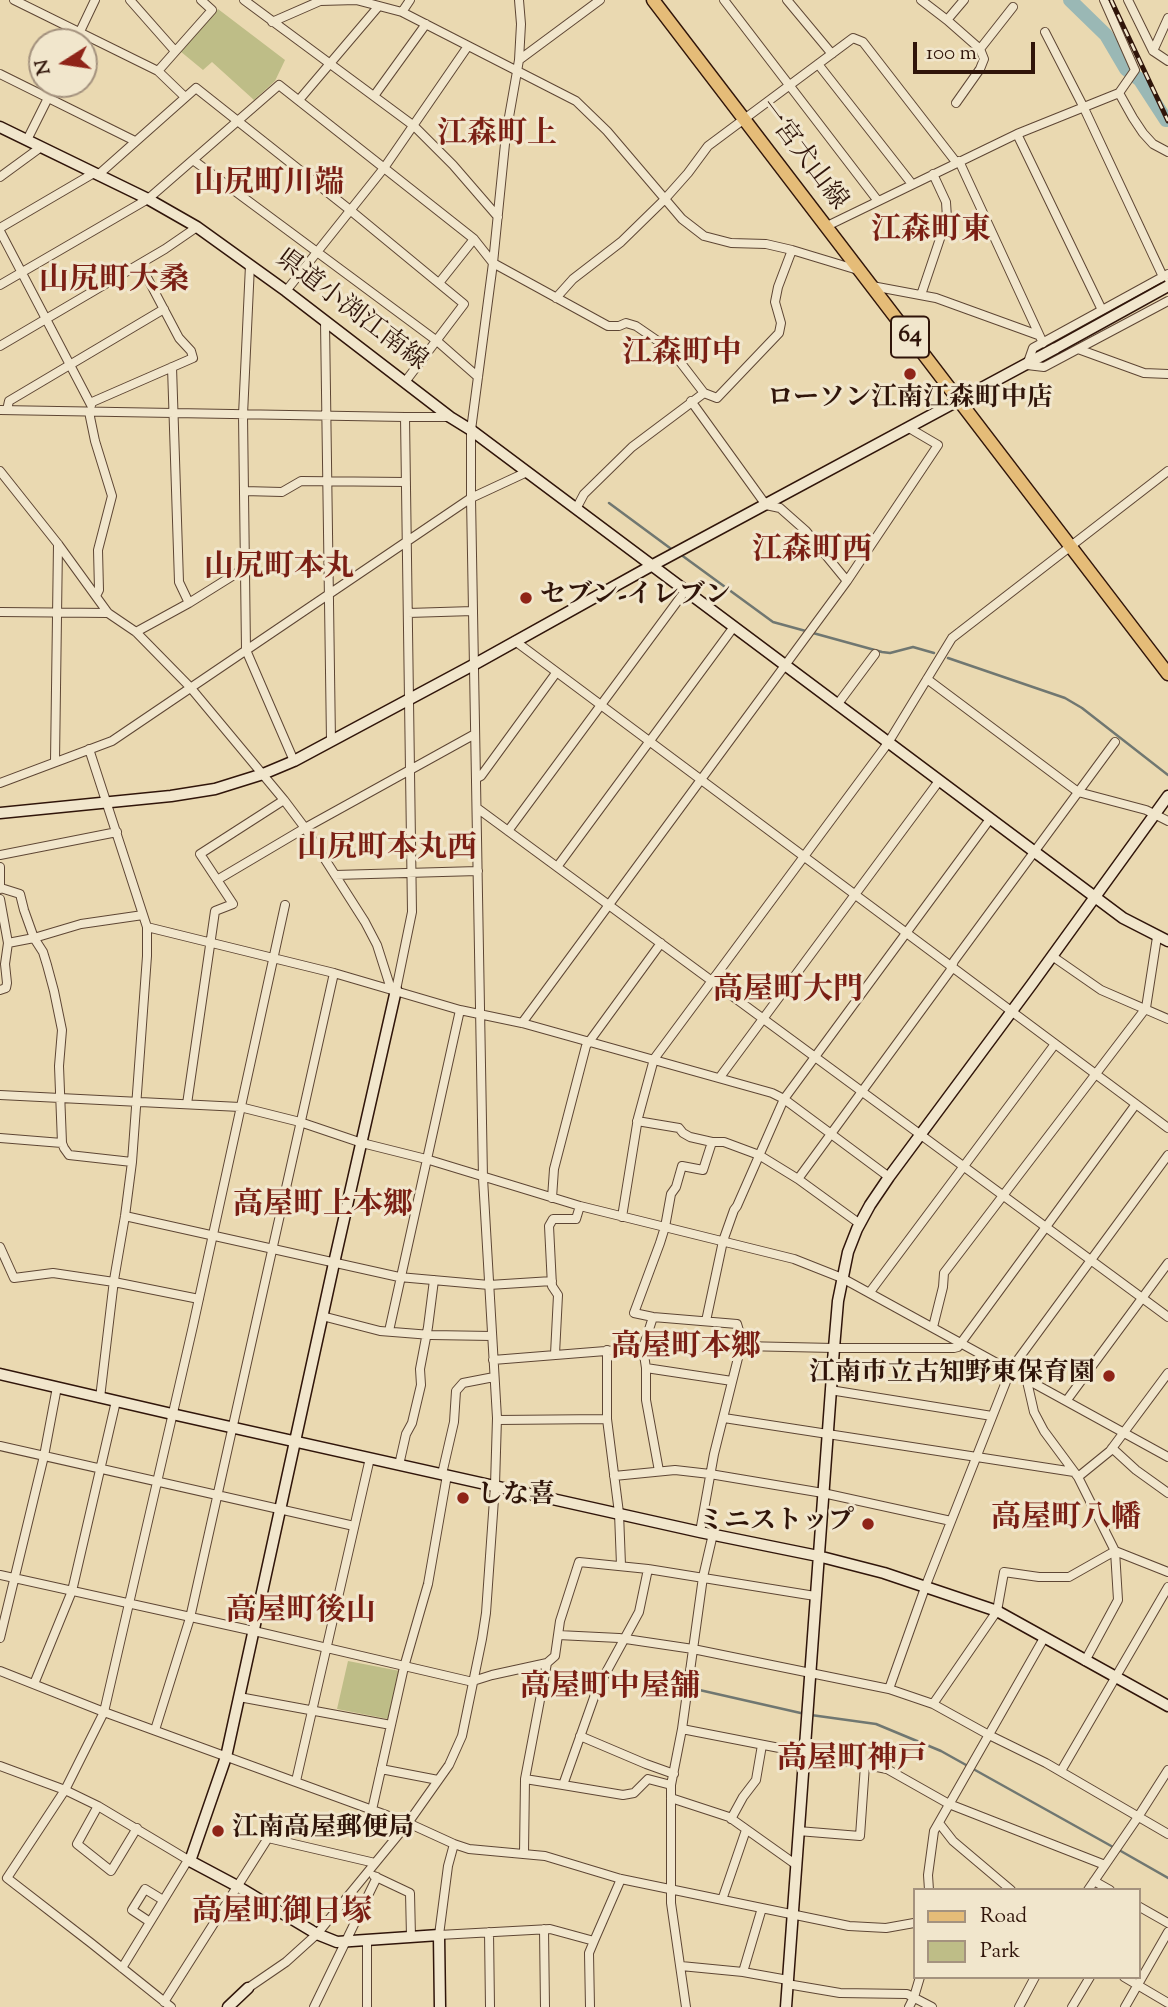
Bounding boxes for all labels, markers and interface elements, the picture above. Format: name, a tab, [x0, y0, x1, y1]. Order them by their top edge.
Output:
north arrow	[28, 28, 98, 98]
scale bar	[916, 28, 1038, 72]
text: 100 m	[926, 39, 977, 69]
text: N	[29, 57, 59, 77]
street label: 一宮犬山線	[749, 95, 853, 217]
district label: 江森町上	[437, 119, 557, 155]
district label: 山尻町川端	[194, 168, 344, 204]
district label: 江森町東	[871, 215, 991, 251]
street label: 県道小渕江南線	[268, 245, 432, 379]
district label: 山尻町大桑	[39, 265, 189, 301]
road number: 64	[891, 316, 929, 358]
district label: 江森町中	[622, 338, 742, 374]
marker: ローソン江南江森町中店	[902, 366, 918, 382]
place label: ローソン江南江森町中店	[767, 385, 1053, 417]
district label: 江森町西	[752, 535, 872, 571]
district label: 山尻町本丸	[204, 552, 354, 588]
place label: セブン-イレブン	[540, 582, 731, 614]
marker: セブン-イレブン	[518, 590, 534, 606]
district label: 山尻町本丸西	[297, 833, 477, 869]
district label: 高屋町大門	[713, 975, 863, 1011]
district label: 高屋町上本郷	[233, 1190, 413, 1226]
district label: 高屋町本郷	[611, 1332, 761, 1368]
place label: 江南市立古知野東保育園	[809, 1360, 1095, 1392]
marker: 江南市立古知野東保育園	[1101, 1368, 1117, 1384]
place label: しな喜	[477, 1482, 555, 1514]
marker: しな喜	[455, 1490, 471, 1506]
district label: 高屋町八幡	[991, 1503, 1141, 1539]
place label: ミニストップ	[698, 1508, 854, 1540]
marker: ミニストップ	[860, 1516, 876, 1532]
district label: 高屋町後山	[226, 1596, 376, 1632]
district label: 高屋町中屋舗	[520, 1672, 700, 1708]
district label: 高屋町神戸	[777, 1744, 927, 1780]
place label: 江南高屋郵便局	[232, 1815, 414, 1847]
marker: 江南高屋郵便局	[210, 1823, 226, 1839]
legend	[912, 1888, 1140, 1979]
district label: 高屋町御日塚	[192, 1897, 372, 1933]
text: Road	[980, 1902, 1027, 1932]
text: Park	[980, 1937, 1020, 1967]

